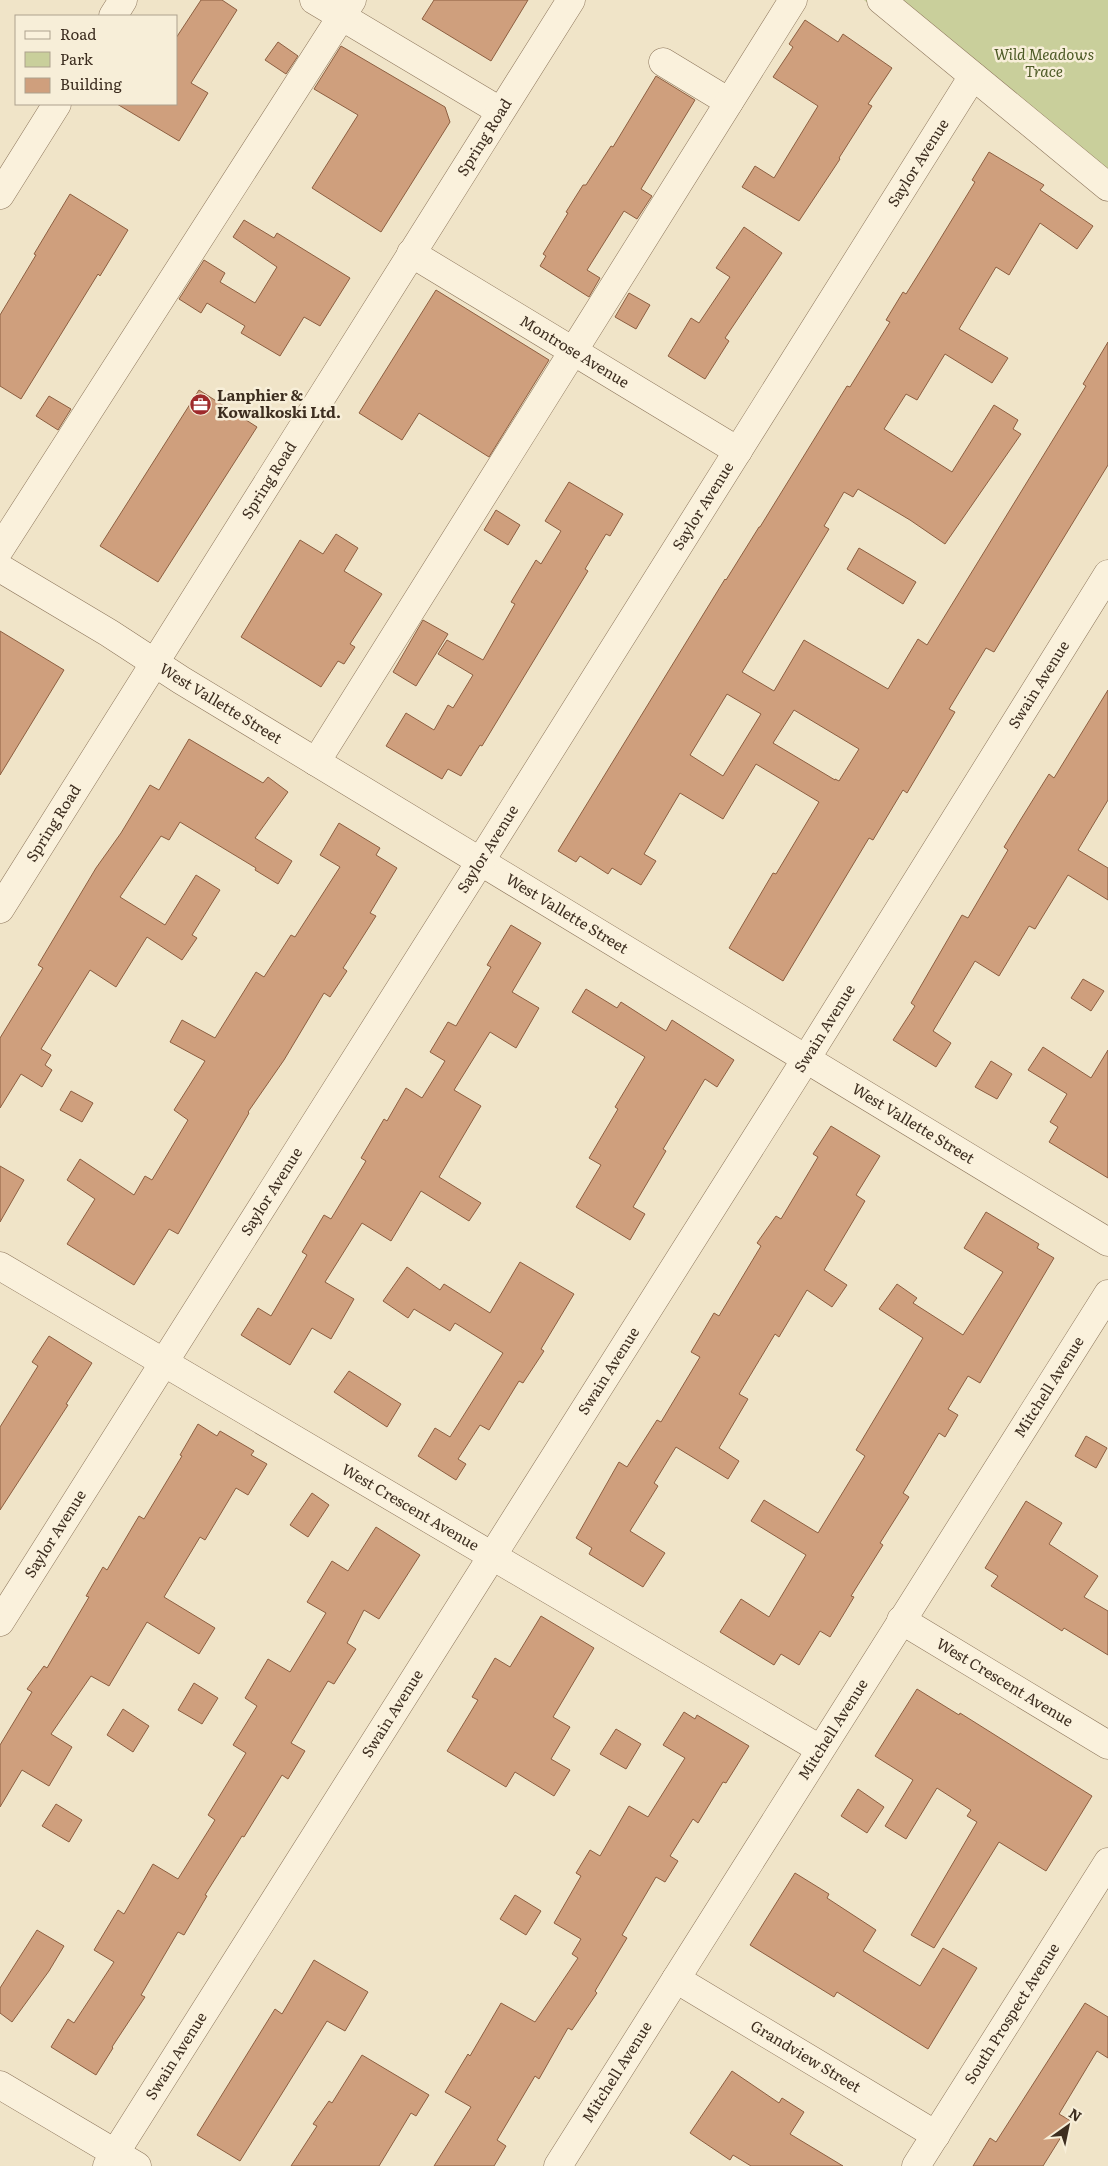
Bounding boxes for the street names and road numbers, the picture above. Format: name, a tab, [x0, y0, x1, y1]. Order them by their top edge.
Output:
street label: Spring Road	[450, 93, 516, 180]
street label: Saylor Avenue	[881, 113, 954, 211]
street label: Montrose Avenue	[516, 309, 635, 393]
street label: Spring Road	[235, 436, 301, 523]
street label: Saylor Avenue	[665, 456, 739, 554]
street label: Swain Avenue	[1001, 635, 1074, 733]
street label: West Vallette Street	[156, 656, 287, 749]
street label: Spring Road	[19, 779, 86, 866]
street label: Saylor Avenue	[450, 799, 523, 897]
street label: West Vallette Street	[502, 867, 633, 959]
street label: Swain Avenue	[787, 979, 860, 1077]
street label: West Vallette Street	[848, 1076, 980, 1169]
street label: Saylor Avenue	[234, 1142, 307, 1240]
street label: Swain Avenue	[571, 1322, 644, 1419]
street label: Mitchell Avenue	[1007, 1331, 1089, 1441]
street label: West Crescent Avenue	[338, 1457, 484, 1556]
street label: Saylor Avenue	[18, 1484, 91, 1582]
street label: West Crescent Avenue	[932, 1631, 1078, 1732]
street label: Swain Avenue	[355, 1664, 428, 1761]
street label: Mitchell Avenue	[791, 1673, 873, 1784]
street label: South Prospect Avenue	[957, 1938, 1064, 2088]
street label: Swain Avenue	[139, 2007, 212, 2104]
street label: Grandview Street	[747, 2013, 866, 2097]
street label: Mitchell Avenue	[575, 2016, 657, 2127]

